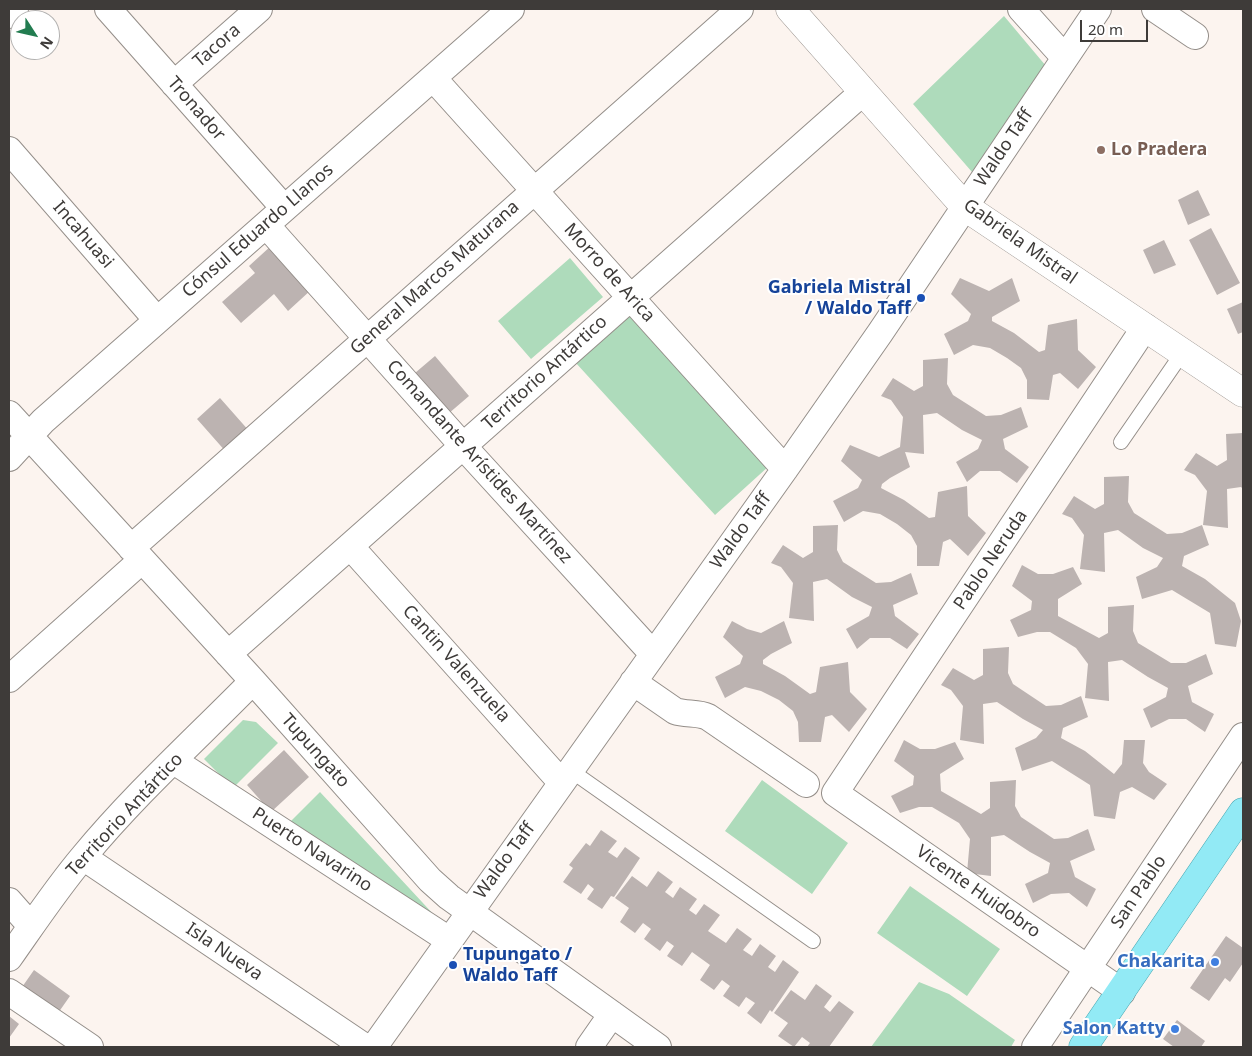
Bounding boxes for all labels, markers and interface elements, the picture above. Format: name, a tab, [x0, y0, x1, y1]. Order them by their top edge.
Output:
north arrow	[10, 10, 60, 60]
scale bar	[1082, 10, 1150, 42]
text: 20 m	[1088, 19, 1123, 39]
street label: Tacora	[189, 20, 245, 72]
text: N	[36, 33, 58, 53]
street label: Tronador	[162, 73, 230, 145]
street label: Waldo Taff	[970, 105, 1038, 191]
place label: Lo Pradera	[1111, 139, 1207, 161]
marker: Lo Pradera	[1095, 144, 1107, 156]
street label: Cónsul Eduardo Llanos	[178, 159, 338, 303]
street label: Gabriela Mistral	[959, 195, 1081, 289]
street label: General Marcos Maturana	[346, 196, 524, 360]
street label: Incahuasi	[48, 197, 118, 273]
street label: Morro de Arica	[559, 219, 659, 327]
place label: Gabriela Mistral / Waldo Taff	[768, 277, 911, 320]
marker: Gabriela Mistral / Waldo Taff	[915, 292, 927, 304]
street label: Territorio Antártico	[478, 311, 612, 435]
street label: Comandante Arístides Martínez	[382, 356, 576, 568]
street label: Waldo Taff	[706, 489, 776, 573]
street label: Pablo Neruda	[950, 506, 1032, 614]
street label: Cantin Valenzuela	[398, 601, 514, 727]
street label: Tupungato	[276, 710, 354, 792]
street label: Territorio Antártico	[62, 749, 188, 881]
street label: Puerto Navarino	[248, 803, 376, 897]
street label: Waldo Taff	[470, 819, 540, 903]
street label: Vicente Huidobro	[912, 841, 1044, 943]
street label: San Pablo	[1107, 851, 1171, 933]
street label: Isla Nueva	[181, 918, 267, 986]
place label: Tupungato / Waldo Taff	[463, 944, 572, 986]
place label: Chakarita	[1117, 951, 1205, 973]
marker: Chakarita	[1209, 956, 1221, 968]
marker: Tupungato / Waldo Taff	[447, 959, 459, 971]
place label: Salon Katty	[1063, 1018, 1165, 1040]
marker: Salon Katty	[1169, 1023, 1181, 1035]

